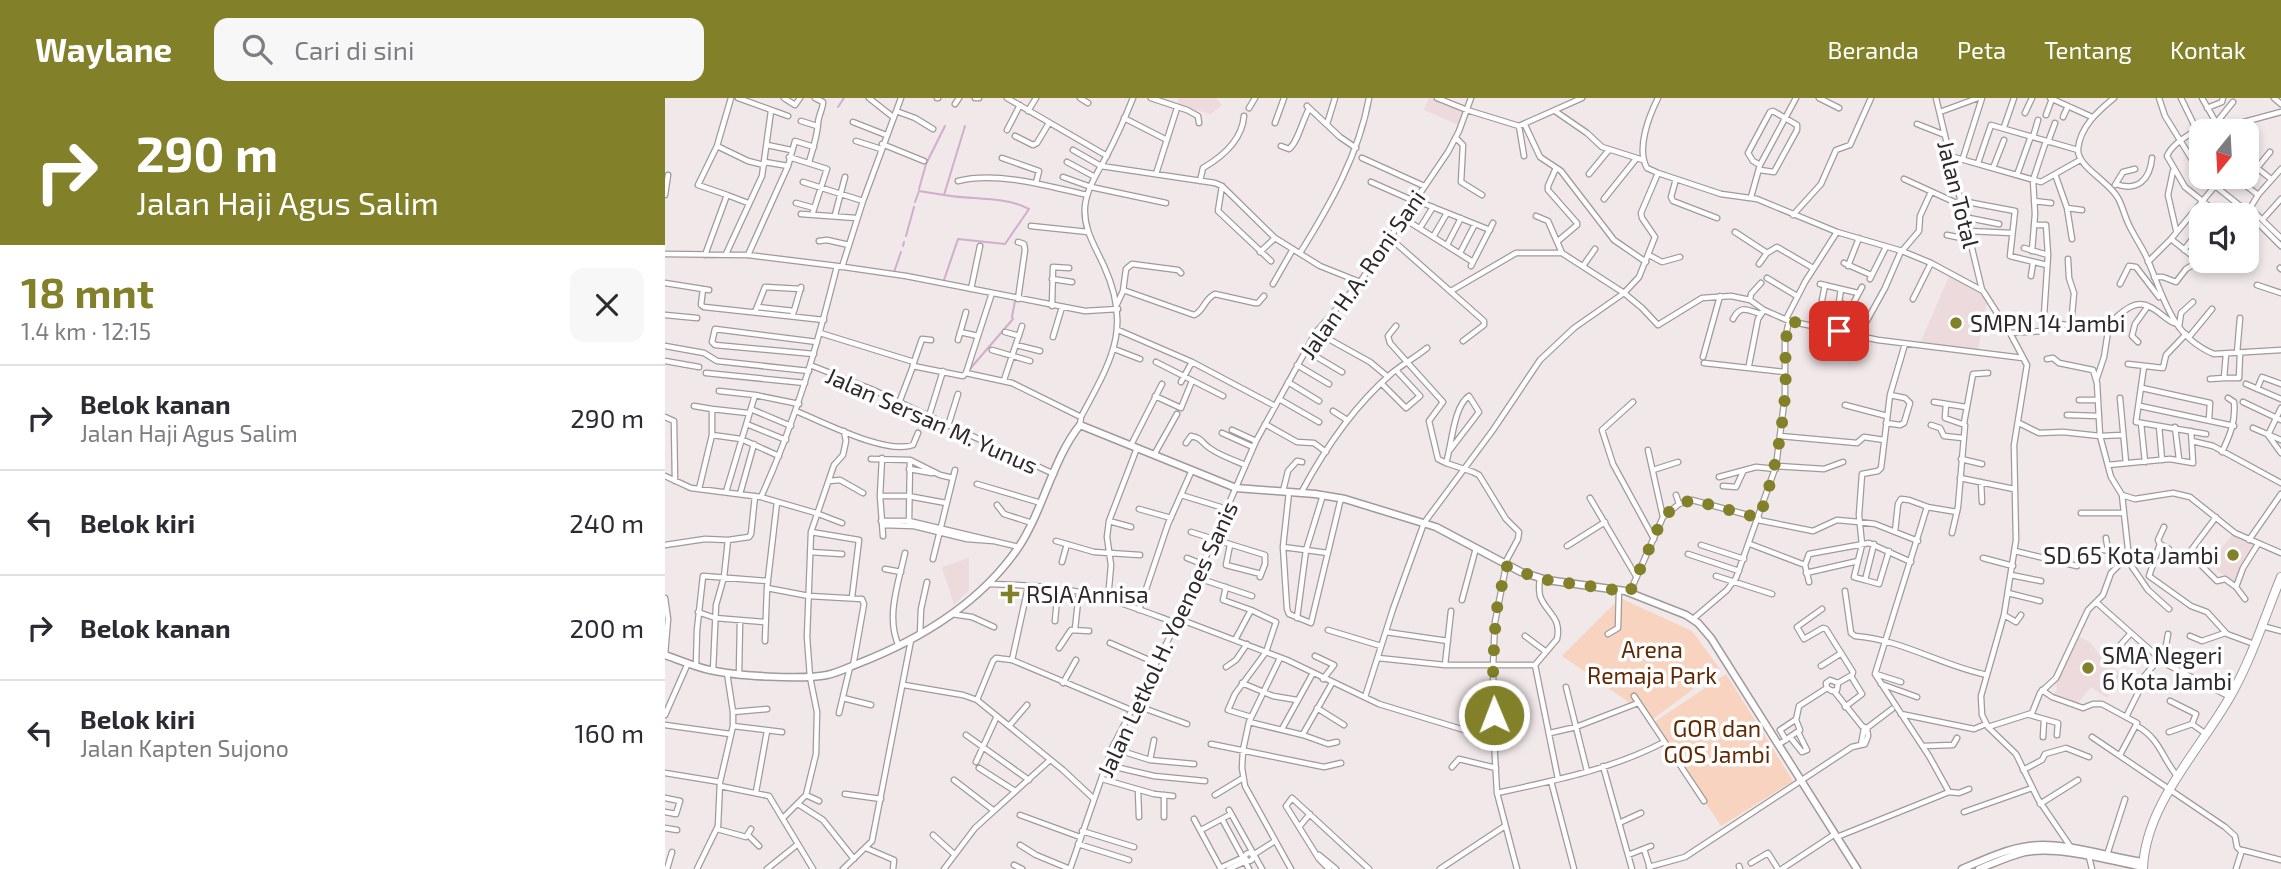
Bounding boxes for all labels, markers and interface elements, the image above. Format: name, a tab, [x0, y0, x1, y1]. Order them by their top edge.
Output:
search box	[214, 18, 704, 81]
text: Waylane	[35, 29, 172, 69]
icon: search	[238, 30, 276, 68]
text: Cari di sini	[294, 34, 414, 65]
text: Beranda	[1828, 35, 1919, 64]
text: Peta	[1957, 35, 2006, 64]
text: Tentang	[2044, 35, 2132, 64]
text: Kontak	[2170, 35, 2246, 64]
north arrow	[2189, 119, 2259, 189]
map controls	[2189, 119, 2259, 273]
text: 290 m	[136, 123, 278, 182]
icon: right	[21, 126, 112, 217]
street label: Jalan Total	[1932, 137, 1986, 251]
text: Jalan Haji Agus Salim	[136, 183, 439, 221]
street label: Jalan H.A. Roni Sani	[1293, 184, 1431, 364]
button: sound	[2189, 203, 2259, 273]
text: 18 mnt	[21, 266, 154, 316]
button: close	[570, 268, 644, 342]
pin	[1809, 301, 1869, 361]
place label: SMPN 14 Jambi	[1970, 309, 2125, 337]
icon: arrive	[1820, 312, 1858, 350]
marker: SMPN 14 Jambi	[1948, 315, 1964, 331]
text: 1.4 km · 12:15	[21, 317, 151, 345]
street label: Jalan Sersan M. Yunus	[822, 361, 1042, 479]
text: Belok kanan	[80, 388, 231, 419]
icon: right	[21, 399, 59, 437]
text: 290 m	[570, 402, 644, 433]
text: Jalan Haji Agus Salim	[80, 419, 298, 447]
street label: Jalan Letkol H. Yoenoes Sanis	[1091, 497, 1243, 781]
icon: left	[21, 504, 59, 542]
text: Belok kiri	[80, 507, 195, 538]
text: 240 m	[569, 507, 644, 538]
place label: SD 65 Kota Jambi	[2043, 541, 2219, 569]
marker: SD 65 Kota Jambi	[2225, 547, 2241, 563]
place label: RSIA Annisa	[1026, 580, 1149, 608]
marker: RSIA Annisa	[1000, 584, 1020, 604]
icon: right	[21, 609, 59, 647]
text: Belok kanan	[80, 612, 231, 643]
text: 200 m	[569, 612, 644, 643]
park label: Arena Remaja Park	[1587, 635, 1717, 689]
place label: SMA Negeri 6 Kota Jambi	[2102, 641, 2232, 695]
marker: SMA Negeri 6 Kota Jambi	[2080, 660, 2096, 676]
position arrow	[1457, 678, 1531, 752]
text: Belok kiri	[80, 703, 195, 734]
icon: left	[21, 714, 59, 752]
park label: GOR dan GOS Jambi	[1664, 714, 1770, 768]
text: 160 m	[575, 717, 644, 748]
text: Jalan Kapten Sujono	[80, 734, 289, 762]

